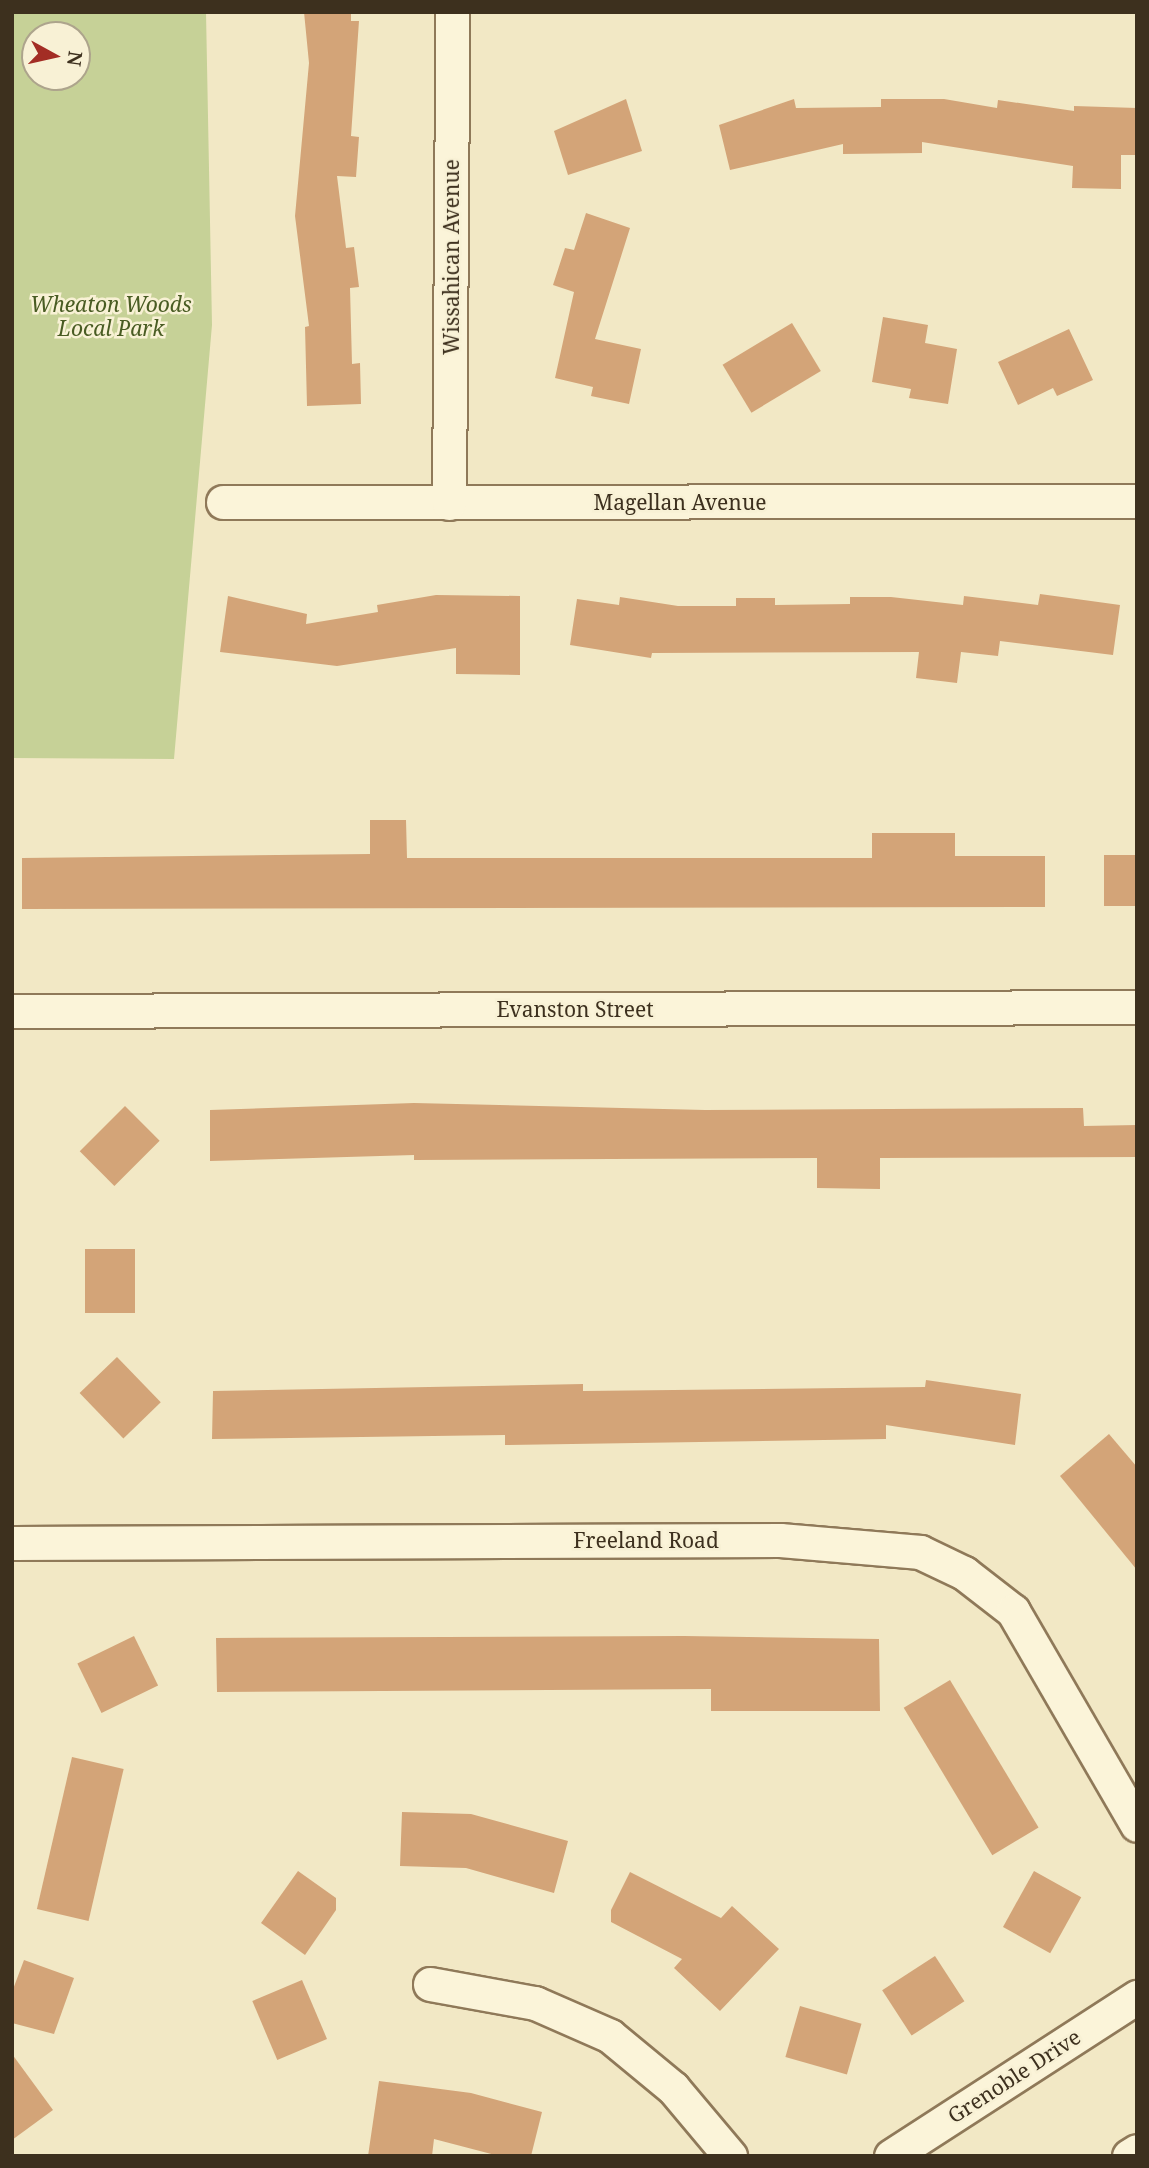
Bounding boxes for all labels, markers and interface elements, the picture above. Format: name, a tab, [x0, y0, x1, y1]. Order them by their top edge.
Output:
north arrow	[21, 21, 91, 91]
text: N	[61, 49, 89, 68]
street label: Wissahican Avenue	[438, 159, 464, 355]
park label: Wheaton Woods Local Park	[30, 291, 192, 341]
street label: Magellan Avenue	[594, 489, 766, 515]
street label: Evanston Street	[496, 996, 654, 1022]
street label: Freeland Road	[573, 1527, 719, 1553]
street label: Grenoble Drive	[943, 2024, 1085, 2128]

